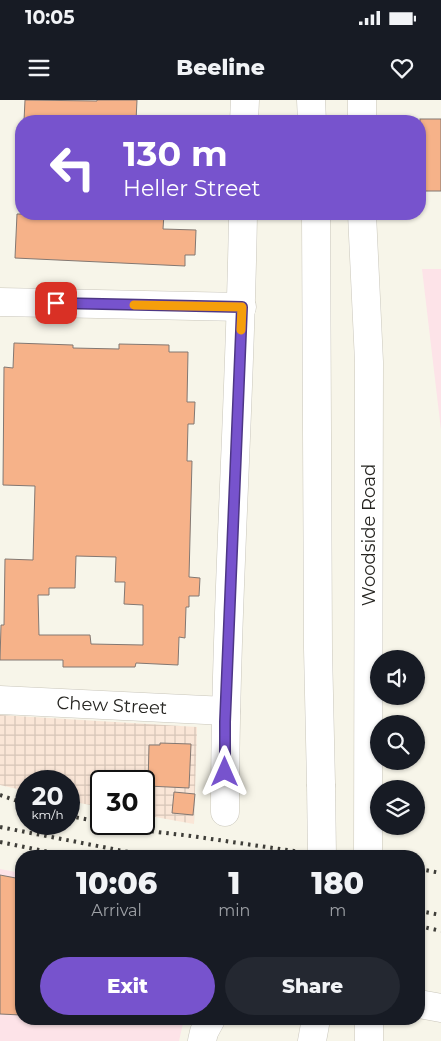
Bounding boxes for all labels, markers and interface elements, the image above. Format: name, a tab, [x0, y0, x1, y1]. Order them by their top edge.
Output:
text: 10:05	[25, 6, 75, 29]
icon: menu	[25, 54, 53, 82]
text: Beeline	[176, 54, 265, 81]
icon: heart	[388, 54, 416, 82]
text: 130 m	[123, 132, 228, 175]
icon: left	[40, 135, 105, 200]
text: Heller Street	[123, 175, 260, 202]
pin	[35, 282, 77, 324]
icon: arrive	[42, 289, 70, 317]
street label: Woodside Road	[358, 464, 380, 606]
map controls	[370, 650, 425, 835]
button: sound	[370, 650, 425, 705]
street label: Chew Street	[56, 692, 168, 719]
button: search	[370, 715, 425, 770]
position arrow	[198, 745, 250, 797]
speed limit sign: 30	[90, 770, 155, 835]
button: layers	[370, 780, 425, 835]
text: 20	[32, 781, 63, 811]
text: km/h	[31, 807, 64, 822]
text: 10:06	[76, 865, 157, 902]
text: 1	[228, 865, 240, 902]
text: 180	[311, 865, 364, 902]
text: Arrival	[91, 901, 142, 920]
text: min	[218, 901, 250, 920]
text: m	[329, 901, 346, 920]
button: Exit	[40, 957, 215, 1015]
button: Share	[225, 957, 400, 1015]

